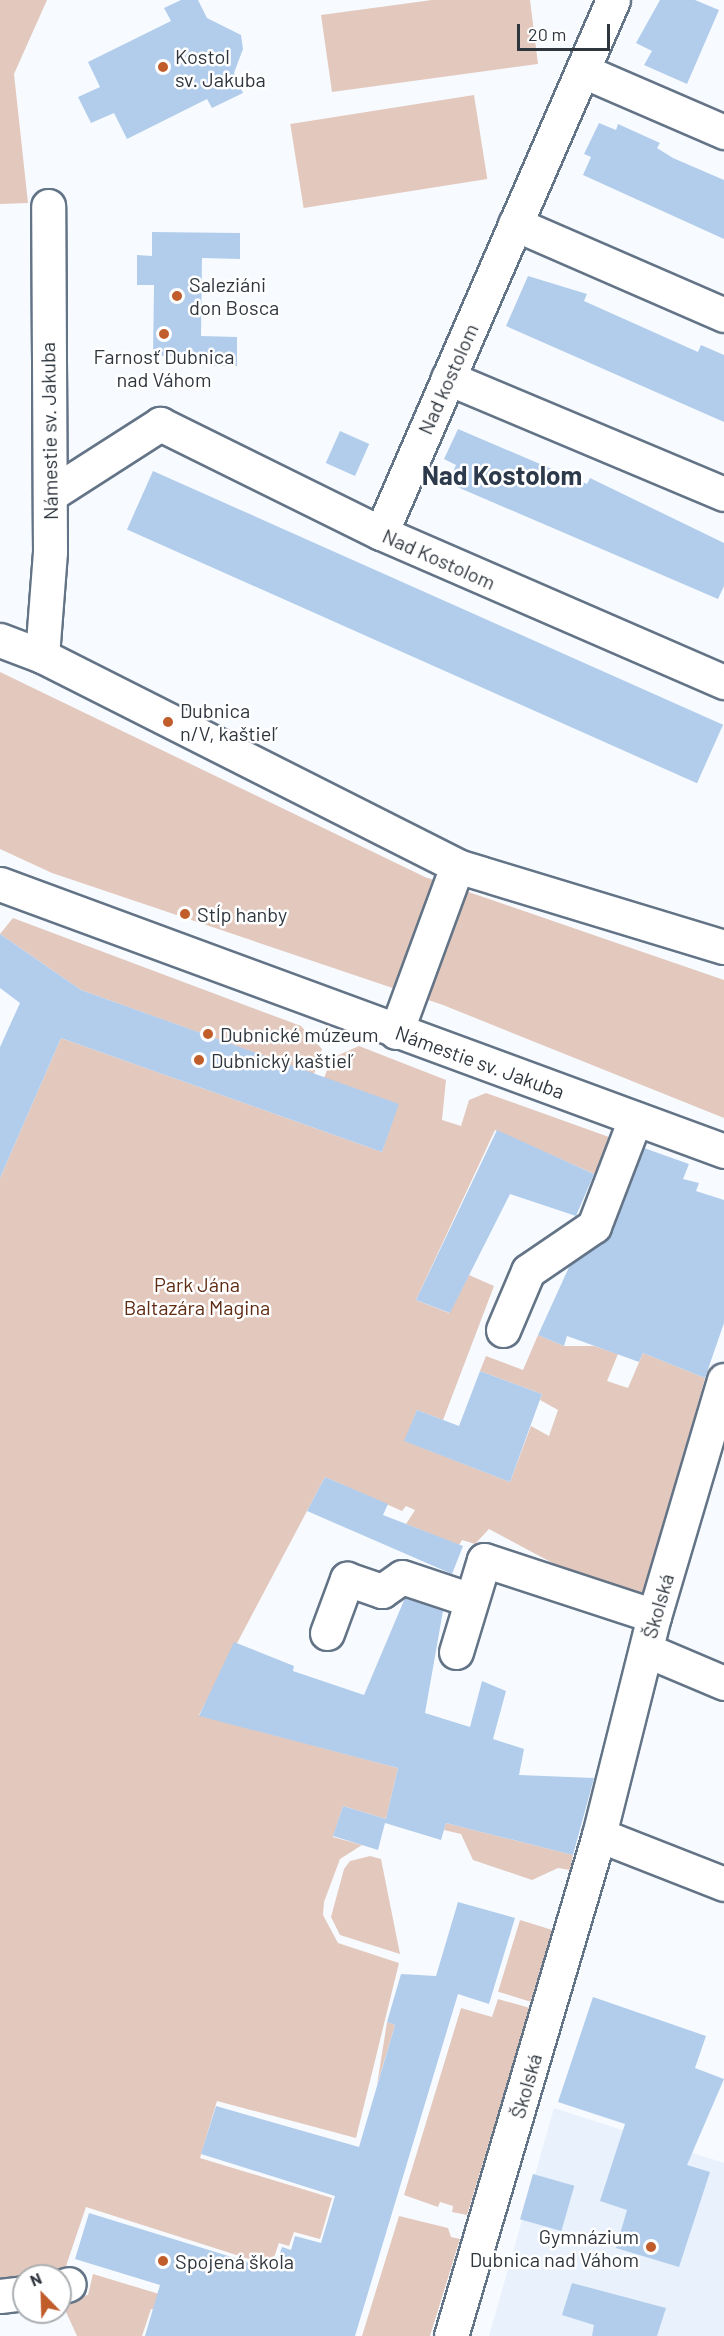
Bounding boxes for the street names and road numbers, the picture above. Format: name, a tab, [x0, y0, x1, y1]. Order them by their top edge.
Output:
street label: Nad kostolom	[413, 320, 483, 438]
street label: Námestie sv. Jakuba	[35, 342, 63, 520]
street label: Nad Kostolom	[379, 523, 499, 595]
street label: Námestie sv. Jakuba	[392, 1020, 568, 1104]
street label: Školská	[637, 1571, 679, 1641]
street label: Školská	[505, 2051, 547, 2121]

